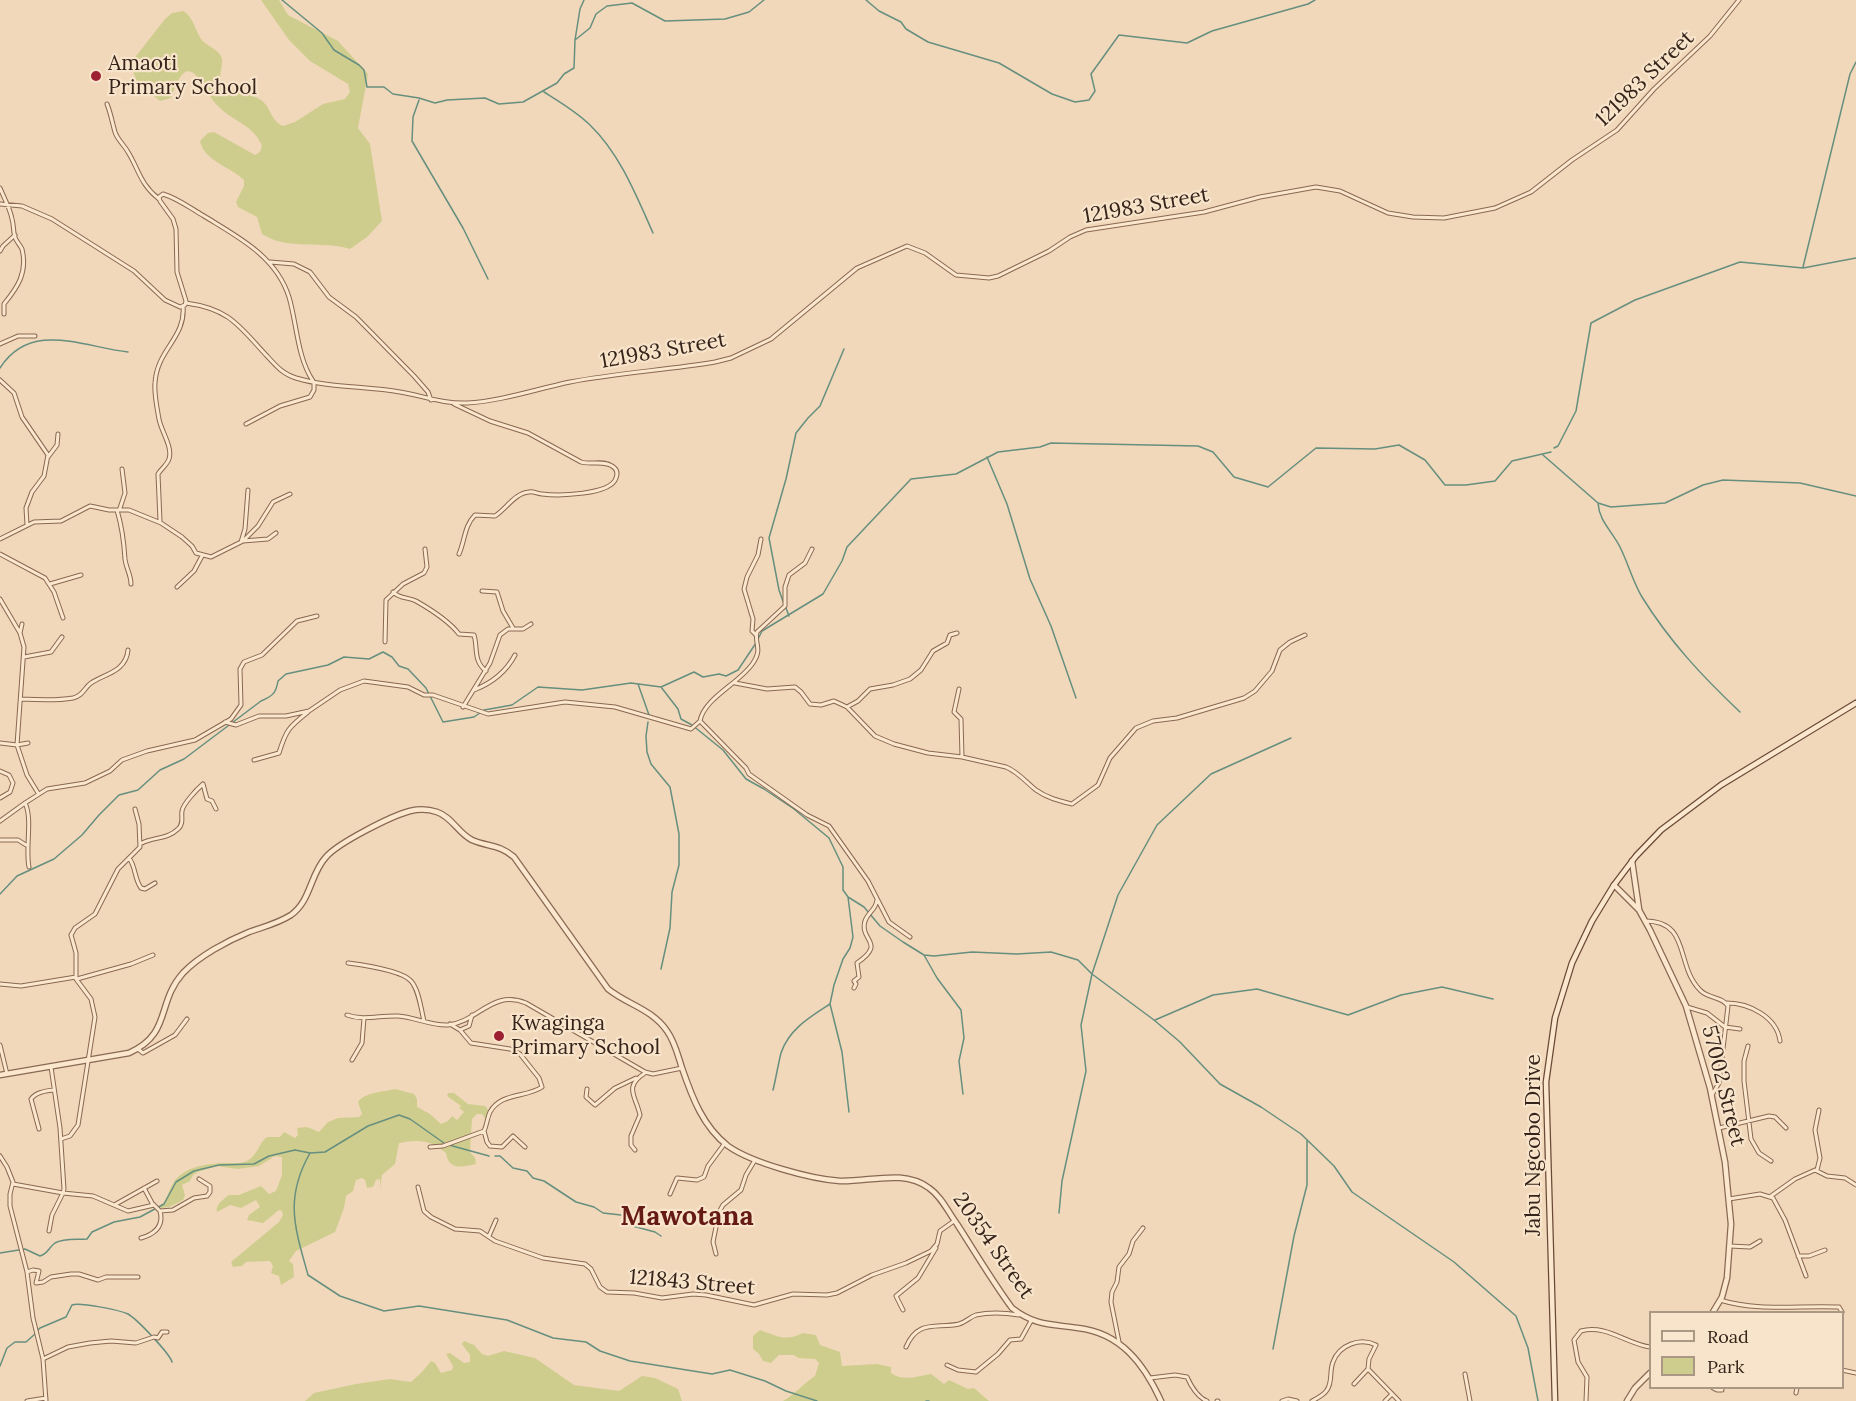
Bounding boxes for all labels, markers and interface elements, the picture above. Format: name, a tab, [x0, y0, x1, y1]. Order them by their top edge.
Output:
street label: 121983 Street	[1590, 26, 1700, 132]
place label: Amaoti Primary School	[108, 51, 257, 101]
marker: Amaoti Primary School	[89, 69, 103, 83]
street label: 121983 Street	[1081, 183, 1211, 229]
street label: 121983 Street	[598, 328, 728, 374]
place label: Kwaginga Primary School	[511, 1011, 660, 1061]
street label: 57002 Street	[1696, 1023, 1750, 1149]
marker: Kwaginga Primary School	[492, 1029, 506, 1043]
street label: Jabu Ngcobo Drive	[1521, 1054, 1547, 1236]
street label: 20354 Street	[947, 1188, 1039, 1304]
district label: Mawotana	[620, 1201, 754, 1233]
street label: 121843 Street	[628, 1265, 756, 1301]
legend	[1649, 1311, 1844, 1389]
text: Road	[1707, 1325, 1749, 1348]
text: Park	[1707, 1355, 1744, 1378]

